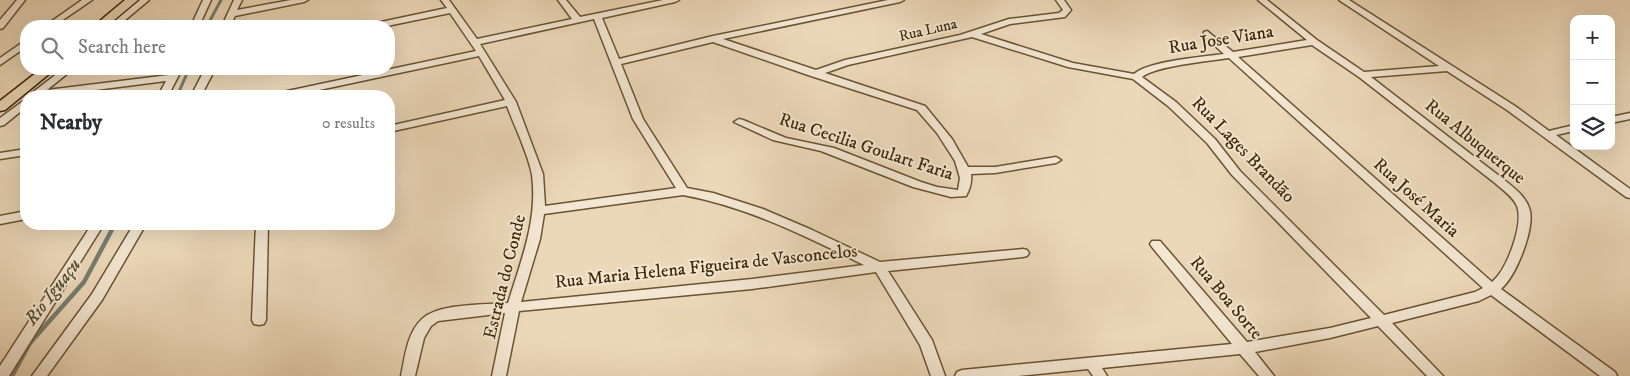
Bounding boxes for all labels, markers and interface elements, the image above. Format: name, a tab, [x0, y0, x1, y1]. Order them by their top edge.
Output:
street label: Rua Luna	[897, 14, 960, 46]
map controls	[1570, 15, 1615, 150]
button: +	[1570, 15, 1615, 60]
search box	[20, 20, 395, 75]
street label: Rua Jose Viana	[1167, 21, 1275, 59]
icon: search	[38, 34, 66, 62]
text: Search here	[78, 36, 166, 59]
button: −	[1570, 60, 1615, 105]
street label: Rua Lages Brandão	[1187, 92, 1299, 208]
street label: Rua Albuquerque	[1420, 95, 1530, 189]
button: layers	[1570, 105, 1615, 150]
street label: Rua Cecilia Goulart Faria	[776, 108, 956, 186]
text: Nearby	[40, 110, 102, 136]
text: 0 results	[322, 113, 375, 133]
street label: Rua José Maria	[1368, 154, 1464, 243]
street label: Estrada do Conde	[479, 212, 531, 342]
street label: Rua Maria Helena Figueira de Vasconcelos	[554, 240, 858, 294]
street label: Rua Boa Sorte	[1185, 252, 1267, 344]
water label: Rio Iguaçu	[19, 254, 86, 331]

